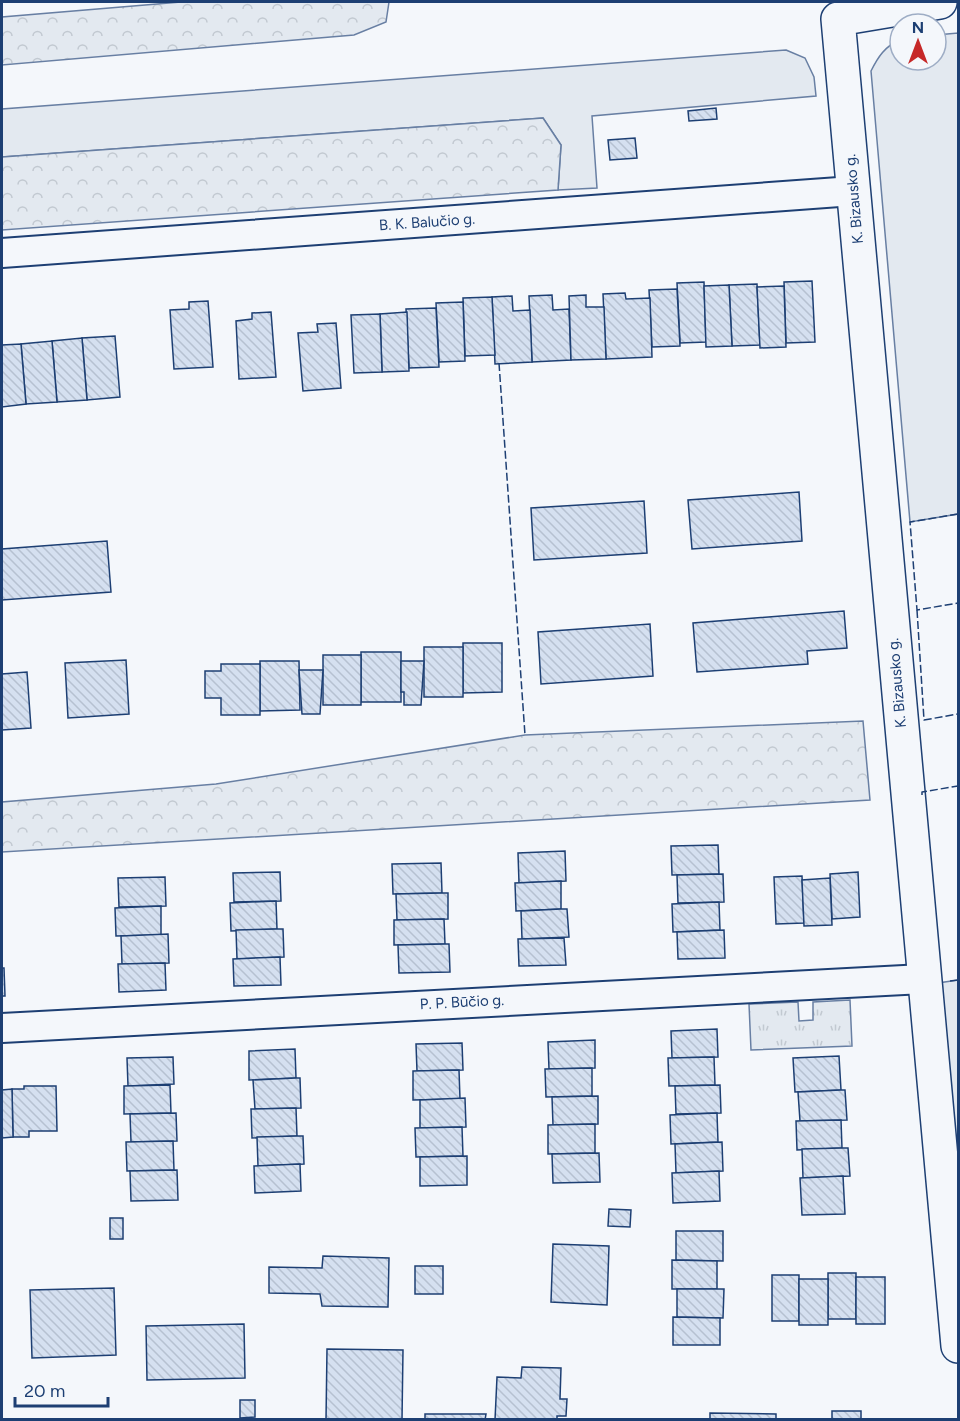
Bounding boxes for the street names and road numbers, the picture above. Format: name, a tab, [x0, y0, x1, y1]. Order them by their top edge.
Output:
street label: K. Bizausko g.	[841, 153, 867, 245]
street label: B. K. Balučio g.	[378, 210, 476, 234]
street label: K. Bizausko g.	[884, 637, 910, 729]
street label: P. P. Būčio g.	[419, 991, 505, 1013]

